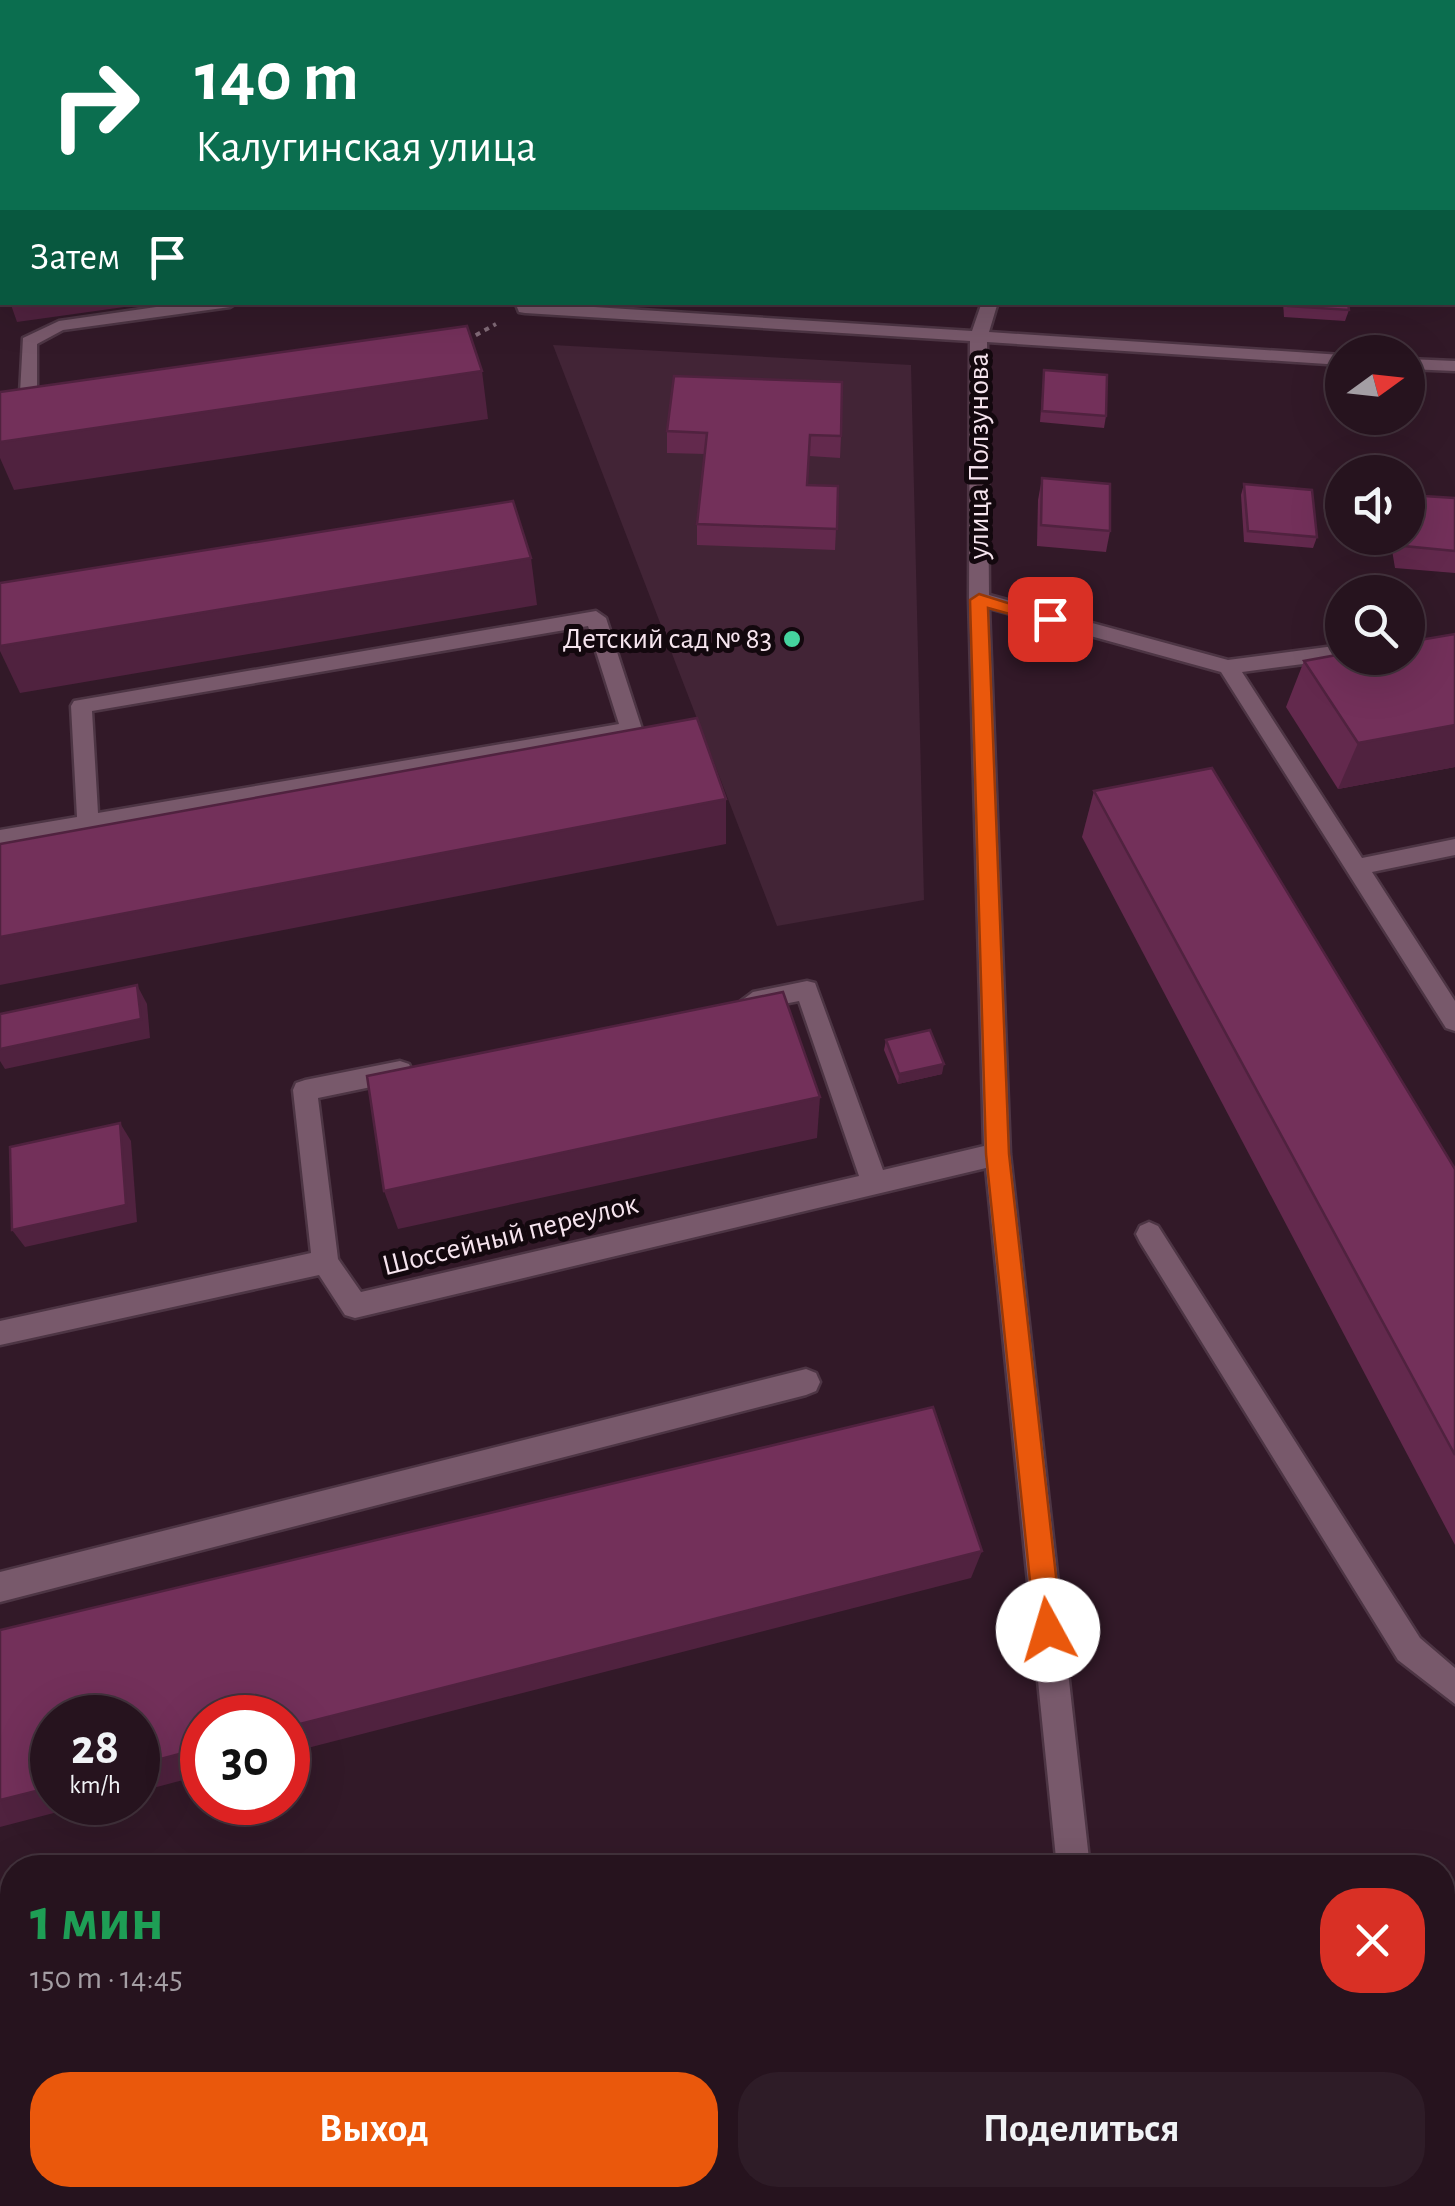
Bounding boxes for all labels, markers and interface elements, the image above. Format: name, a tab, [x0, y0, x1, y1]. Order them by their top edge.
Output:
icon: right	[30, 40, 160, 170]
text: 140 m	[195, 43, 359, 113]
text: Калугинская улица	[195, 125, 537, 170]
icon: arrive	[140, 230, 195, 285]
text: Затем	[30, 239, 120, 277]
north arrow	[1325, 335, 1425, 435]
map controls	[1325, 335, 1425, 675]
street label: улица Ползунова	[964, 353, 994, 560]
button: sound	[1325, 455, 1425, 555]
button: search	[1325, 575, 1425, 675]
pin	[1008, 577, 1093, 662]
icon: arrive	[1023, 592, 1078, 647]
place label: Детский сад № 83	[563, 624, 772, 654]
marker: Детский сад № 83	[781, 628, 803, 650]
street label: Шоссейный переулок	[379, 1189, 641, 1281]
position arrow	[996, 1578, 1100, 1682]
speed limit sign: 30	[180, 1695, 310, 1825]
text: 28	[71, 1723, 119, 1773]
text: km/h	[69, 1773, 121, 1798]
button: close	[1320, 1888, 1425, 1993]
text: 1 мин	[30, 1891, 164, 1951]
text: 150 m · 14:45	[30, 1962, 183, 1994]
button: Выход	[30, 2072, 718, 2187]
button: Поделиться	[738, 2072, 1425, 2187]

